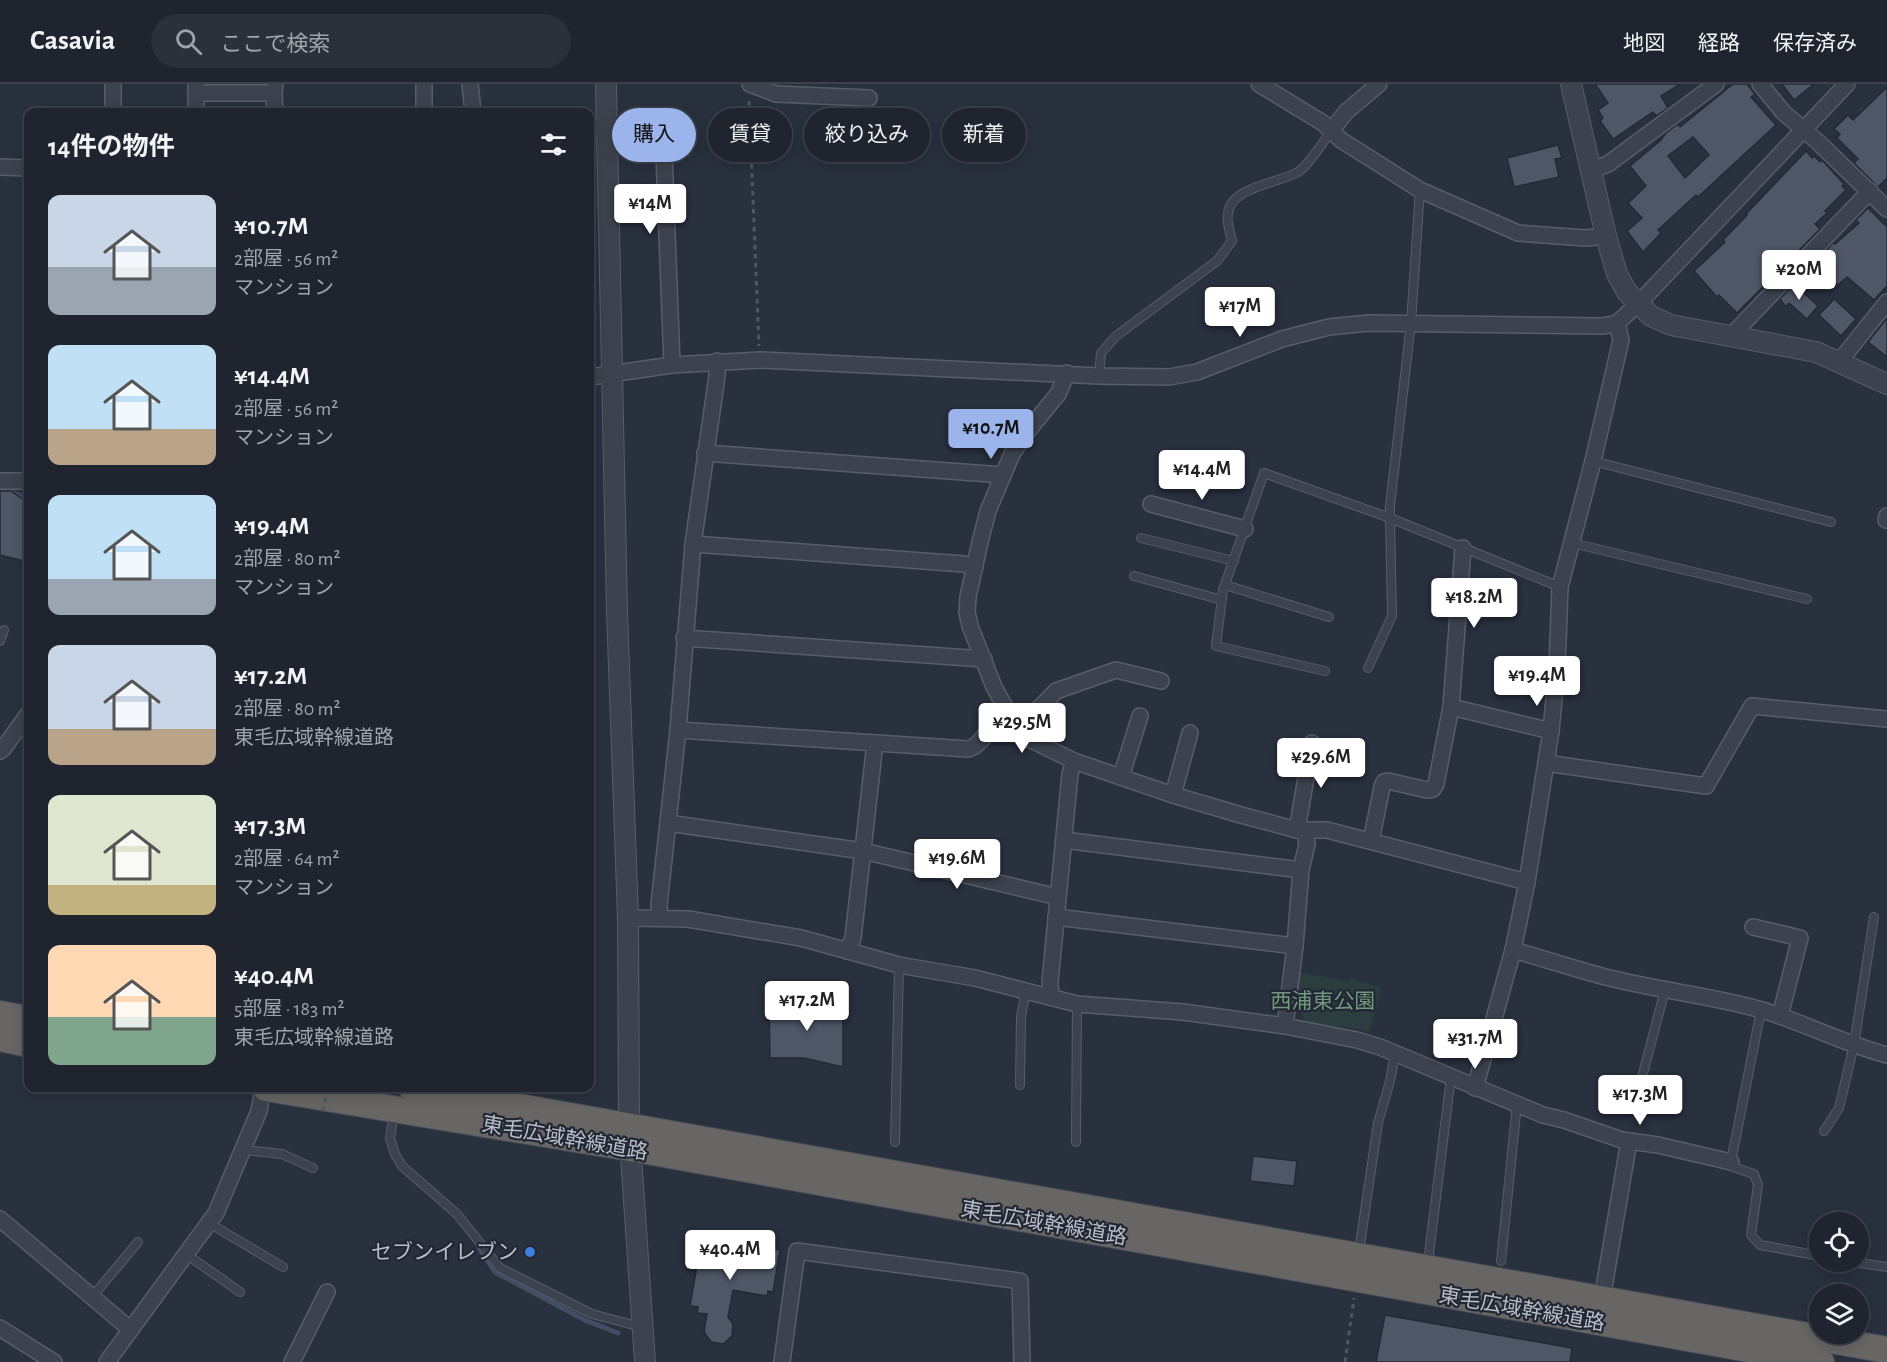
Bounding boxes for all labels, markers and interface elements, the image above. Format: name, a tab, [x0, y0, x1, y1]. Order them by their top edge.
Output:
search box	[151, 14, 571, 68]
icon: search	[172, 25, 205, 58]
text: Casavia	[30, 27, 115, 55]
text: ここで検索	[220, 33, 330, 55]
text: 地図	[1623, 33, 1665, 54]
text: 経路	[1698, 33, 1740, 54]
text: 保存済み	[1773, 33, 1857, 54]
chip: 購入	[612, 108, 696, 162]
chip: 賃貸	[708, 108, 792, 162]
chip: 絞り込み	[804, 108, 930, 162]
chip: 新着	[942, 108, 1026, 162]
icon: filters	[537, 128, 570, 161]
text: 14件の物件	[48, 134, 174, 160]
pin: ¥14M	[614, 184, 686, 235]
text: ¥14M	[628, 193, 672, 213]
text: ¥10.7M	[234, 213, 309, 239]
icon: home	[96, 219, 168, 291]
text: 2部屋 · 56 m²	[234, 249, 338, 269]
pin: ¥20M	[1763, 250, 1835, 301]
text: ¥20M	[1776, 259, 1822, 279]
text: マンション	[234, 278, 334, 298]
pin: ¥17M	[1204, 287, 1276, 338]
text: ¥17M	[1219, 296, 1261, 316]
text: ¥14.4M	[234, 363, 310, 389]
icon: home	[96, 369, 168, 441]
text: 2部屋 · 56 m²	[234, 399, 338, 419]
pin: ¥10.7M	[942, 409, 1040, 460]
text: ¥10.7M	[962, 418, 1020, 438]
text: マンション	[234, 428, 334, 448]
pin: ¥14.4M	[1153, 450, 1251, 501]
text: ¥14.4M	[1173, 459, 1231, 479]
text: ¥19.4M	[234, 513, 309, 539]
icon: home	[96, 519, 168, 591]
text: 2部屋 · 80 m²	[234, 549, 341, 569]
text: マンション	[234, 578, 334, 598]
pin: ¥18.2M	[1425, 578, 1523, 629]
text: ¥18.2M	[1445, 587, 1503, 607]
pin: ¥19.4M	[1488, 656, 1586, 707]
text: ¥17.2M	[234, 663, 307, 689]
text: ¥19.4M	[1508, 665, 1566, 685]
icon: home	[96, 669, 168, 741]
text: 2部屋 · 80 m²	[234, 699, 341, 719]
pin: ¥29.5M	[973, 703, 1071, 754]
text: ¥29.5M	[993, 712, 1051, 732]
text: 東毛広域幹線道路	[234, 728, 394, 748]
pin: ¥29.6M	[1272, 738, 1370, 789]
text: ¥29.6M	[1291, 747, 1351, 767]
text: ¥17.3M	[234, 813, 306, 839]
icon: home	[96, 819, 168, 891]
pin: ¥19.6M	[908, 839, 1006, 890]
text: ¥19.6M	[928, 848, 986, 868]
text: 2部屋 · 64 m²	[234, 849, 340, 869]
text: マンション	[234, 878, 334, 898]
text: ¥40.4M	[234, 963, 314, 989]
icon: home	[96, 969, 168, 1041]
pin: ¥17.2M	[758, 981, 856, 1032]
text: ¥17.2M	[779, 990, 835, 1010]
park label: 西浦東公園	[1271, 990, 1376, 1012]
text: 5部屋 · 183 m²	[234, 999, 344, 1019]
pin: ¥31.7M	[1426, 1019, 1524, 1070]
text: 東毛広域幹線道路	[234, 1028, 394, 1048]
text: ¥31.7M	[1447, 1028, 1503, 1048]
pin: ¥17.3M	[1591, 1075, 1689, 1126]
text: ¥17.3M	[1612, 1084, 1668, 1104]
street label: 東毛広域幹線道路	[480, 1113, 650, 1163]
street label: 東毛広域幹線道路	[959, 1198, 1129, 1248]
map controls	[1809, 1212, 1869, 1344]
button: locate	[1809, 1212, 1869, 1272]
pin: ¥40.4M	[681, 1230, 779, 1281]
text: ¥40.4M	[699, 1239, 761, 1259]
place label: セブンイレブン	[371, 1240, 518, 1263]
marker: セブンイレブン	[523, 1245, 537, 1259]
street label: 東毛広域幹線道路	[1437, 1284, 1607, 1334]
button: layers	[1809, 1284, 1869, 1344]

